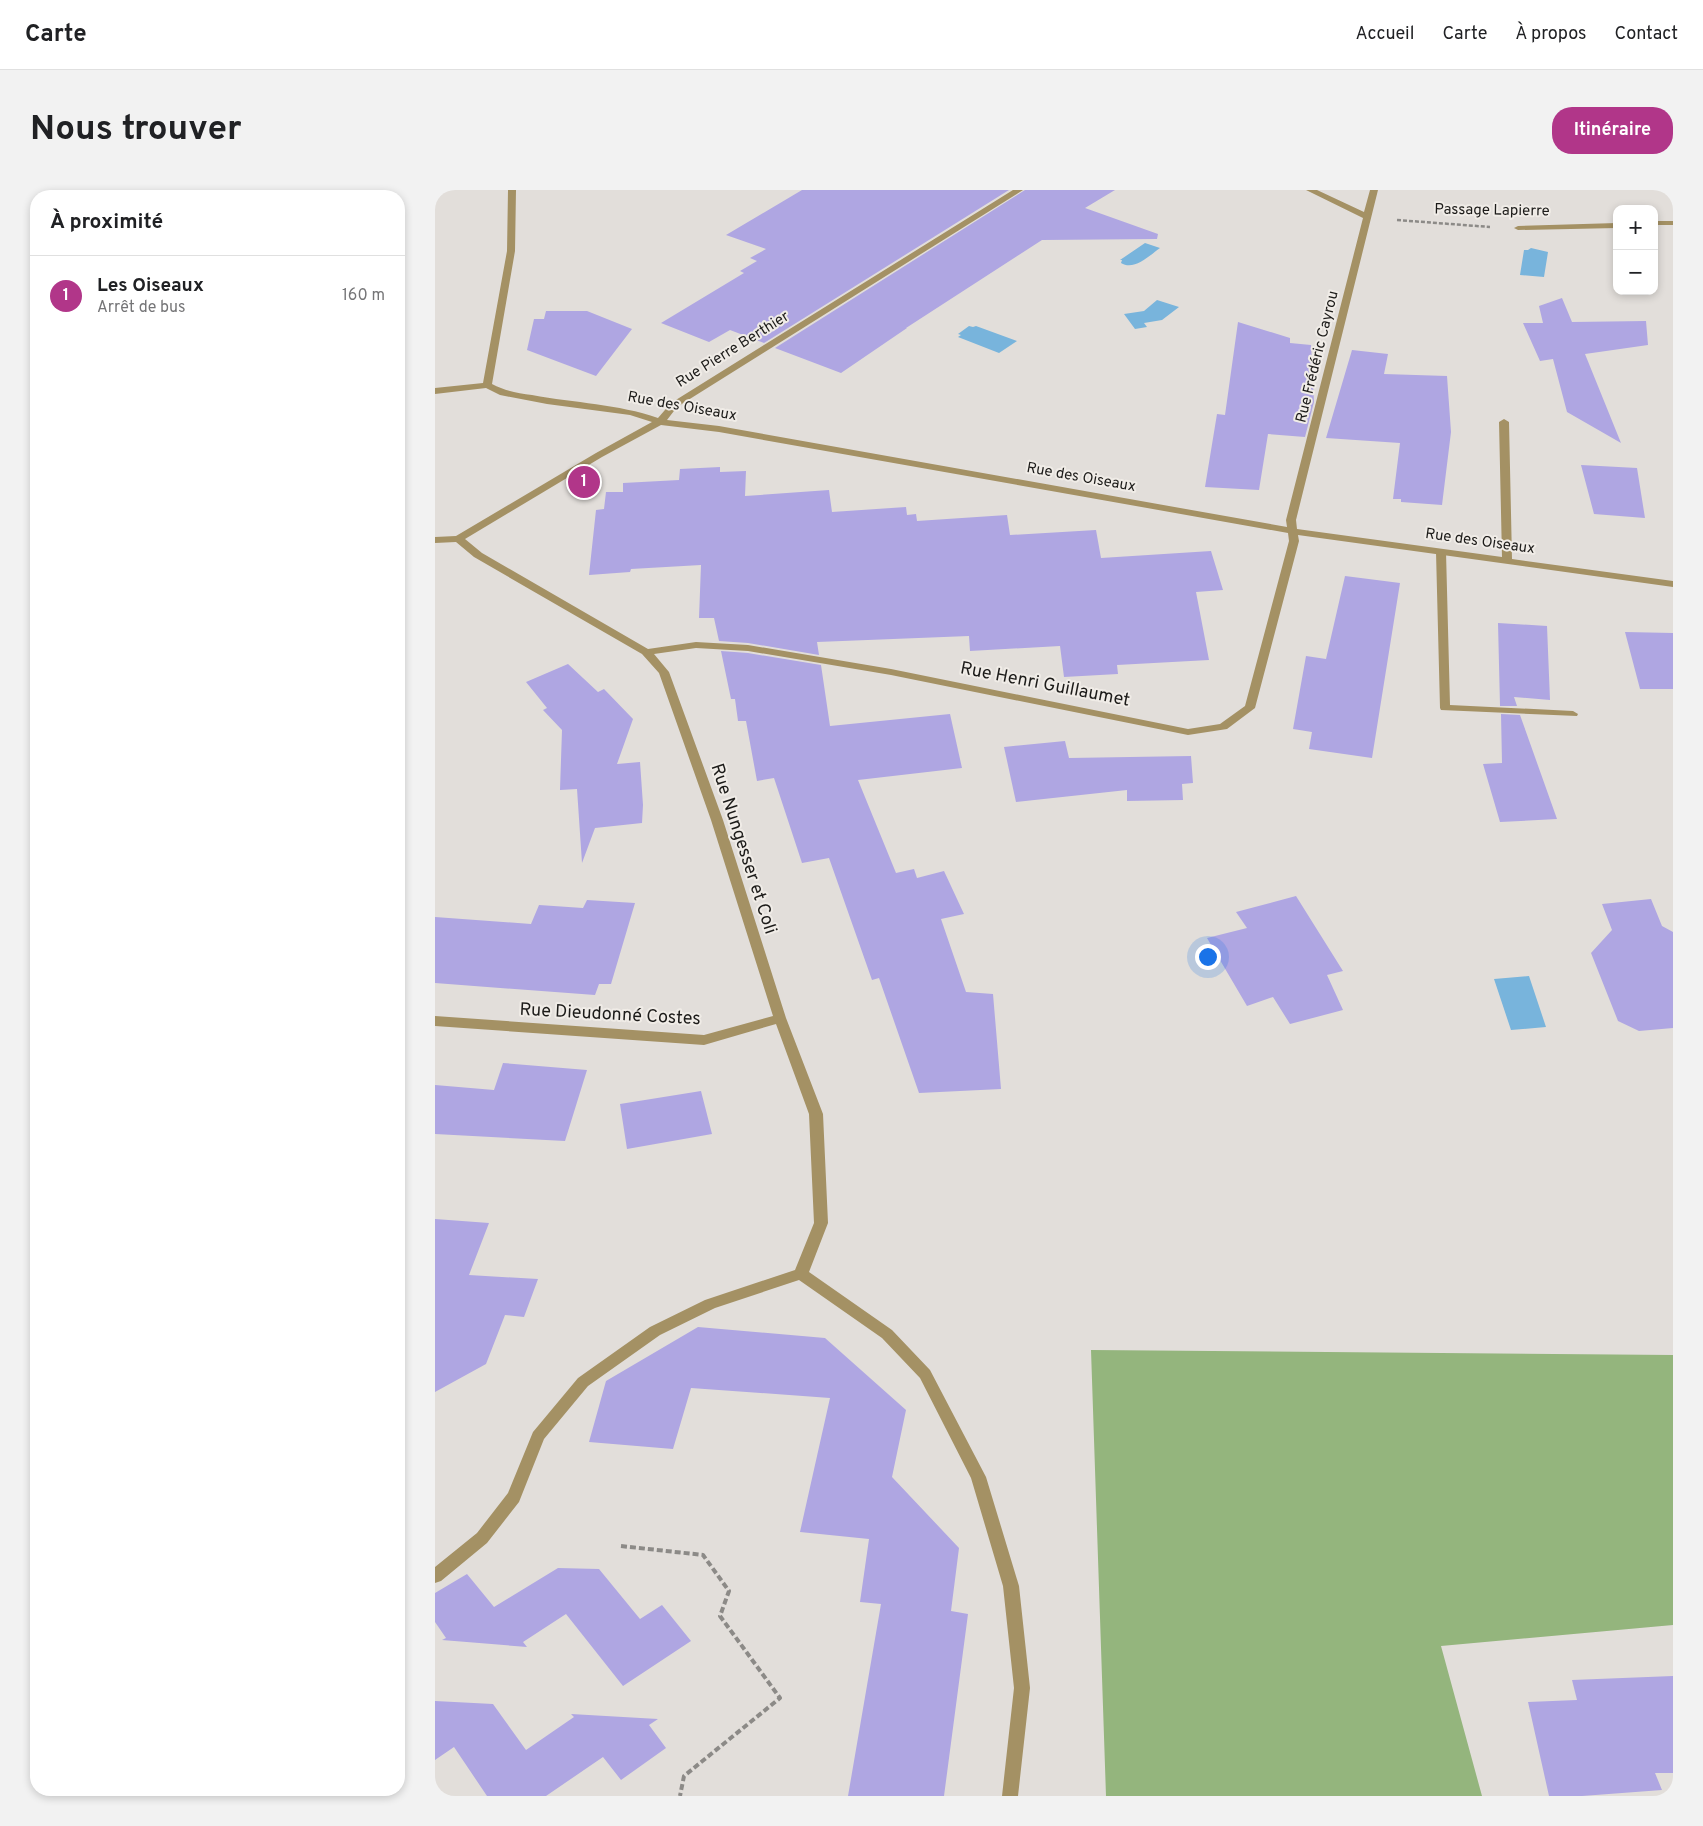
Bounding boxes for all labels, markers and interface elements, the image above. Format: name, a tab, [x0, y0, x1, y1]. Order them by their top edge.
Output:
text: Carte	[25, 20, 87, 50]
text: Accueil	[1355, 23, 1414, 46]
text: Carte	[1442, 23, 1487, 46]
text: À propos	[1515, 23, 1586, 46]
text: Contact	[1614, 23, 1678, 46]
button: Itinéraire	[1552, 107, 1673, 154]
text: Nous trouver	[30, 108, 242, 152]
street label: Passage Lapierre	[1434, 200, 1550, 222]
map controls	[1613, 205, 1658, 295]
button: +	[1613, 205, 1658, 250]
text: À proximité	[50, 209, 163, 236]
button: −	[1613, 250, 1658, 295]
text: Les Oiseaux	[97, 274, 204, 298]
text: 1	[63, 286, 69, 306]
text: 160 m	[342, 286, 385, 306]
street label: Rue Frédéric Cayrou	[1292, 289, 1344, 425]
text: Arrêt de bus	[97, 298, 186, 318]
street label: Rue Pierre Berthier	[673, 307, 793, 392]
street label: Rue des Oiseaux	[626, 388, 738, 426]
street label: Rue des Oiseaux	[1025, 459, 1137, 497]
pin: 1	[568, 463, 600, 501]
street label: Rue des Oiseaux	[1424, 525, 1536, 559]
street label: Rue Henri Guillaumet	[958, 657, 1132, 713]
street label: Rue Nungesser et Coli	[705, 761, 781, 937]
your location	[1195, 944, 1221, 970]
street label: Rue Dieudonné Costes	[519, 999, 701, 1031]

